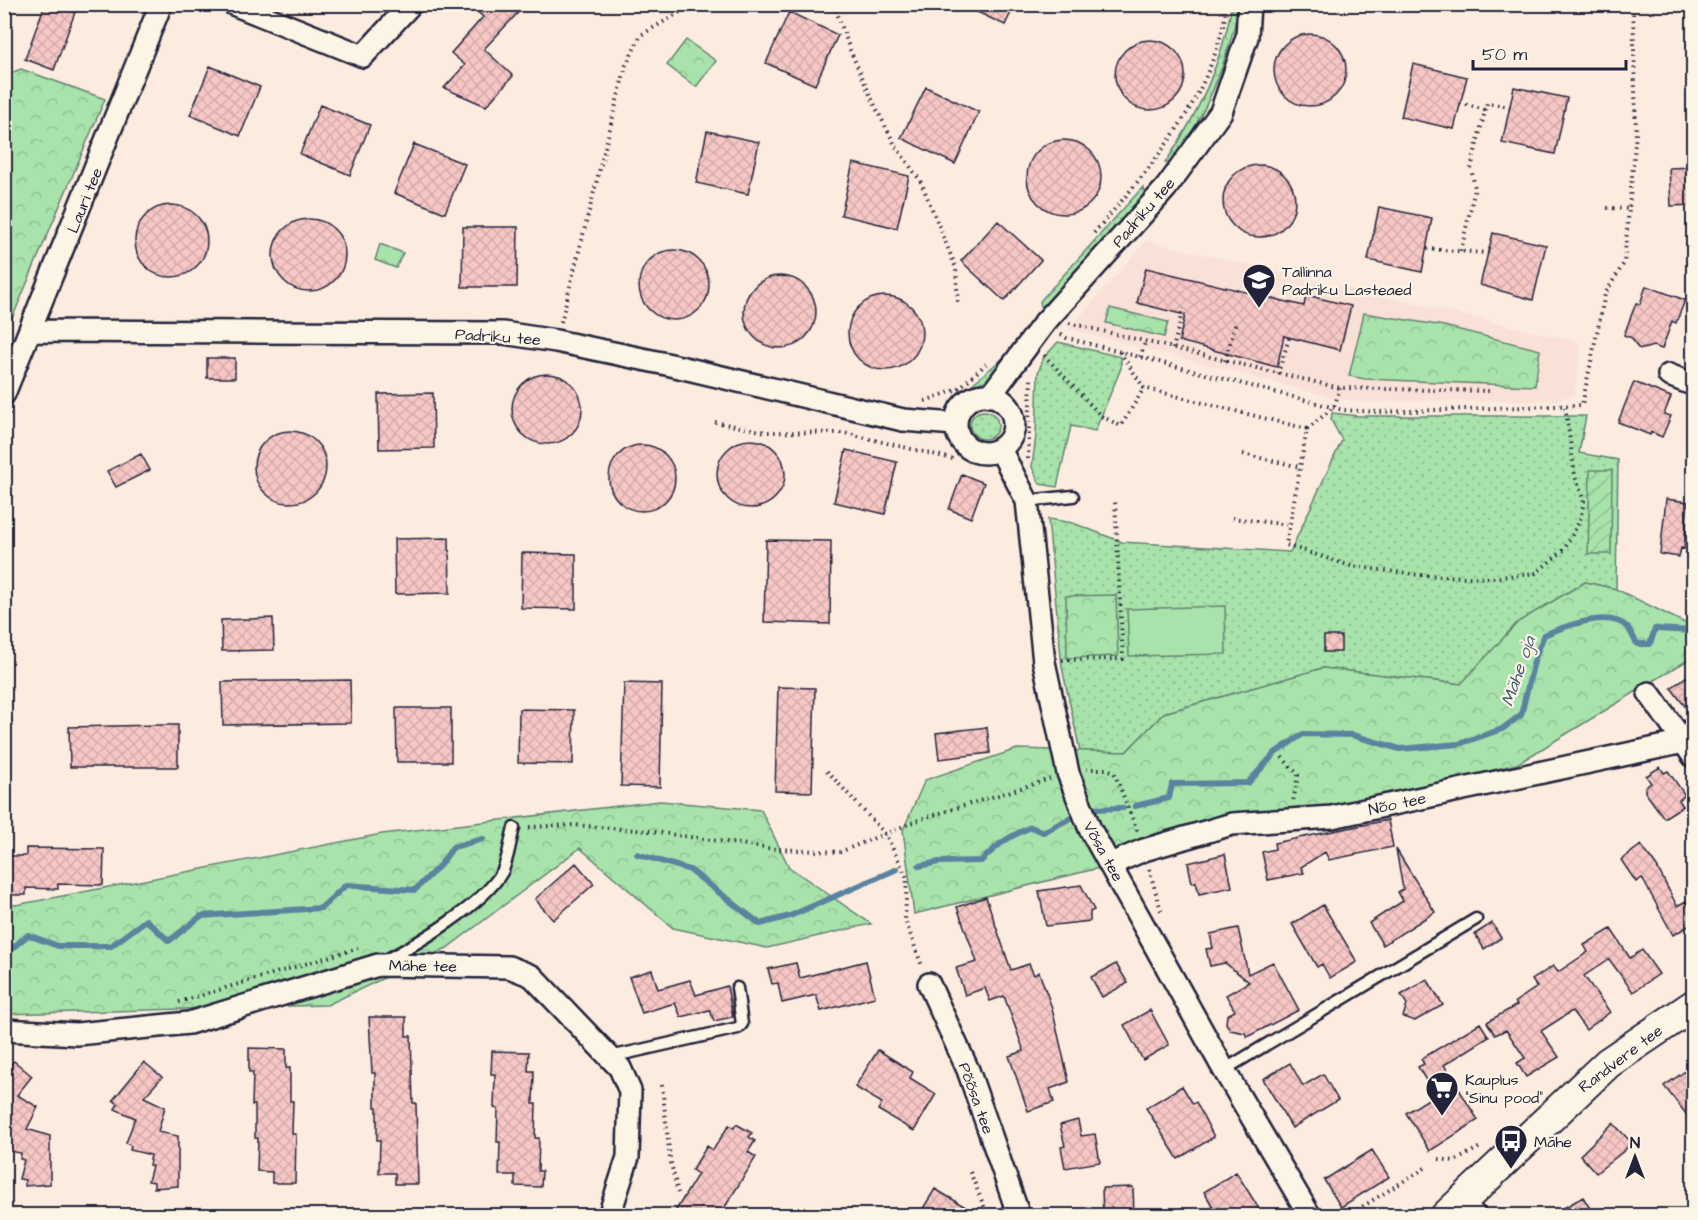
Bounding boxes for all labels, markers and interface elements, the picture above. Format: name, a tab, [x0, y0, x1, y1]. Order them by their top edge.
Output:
scale bar	[1473, 33, 1626, 71]
text: 50 m	[1482, 42, 1527, 67]
street label: Lauri tee	[62, 164, 108, 236]
street label: Padriku tee	[1107, 173, 1180, 252]
place label: Tallinna Padriku Lasteaed	[1282, 261, 1412, 301]
school or university icon: Tallinna Padriku Lasteaed	[1241, 262, 1277, 309]
street label: Padriku tee	[454, 323, 542, 351]
water label: Mähe oja	[1495, 632, 1542, 709]
street label: Nõo tee	[1366, 787, 1428, 821]
street label: Võsa tee	[1078, 818, 1129, 886]
street label: Mähe tee	[389, 954, 458, 978]
street label: Randvere tee	[1574, 1020, 1668, 1098]
street label: Põõsa tee	[953, 1060, 999, 1137]
place label: Kauplus "Sinu pood"	[1465, 1069, 1543, 1109]
supermarket icon: Kauplus "Sinu pood"	[1424, 1070, 1460, 1117]
bus stop icon: Mähe	[1493, 1123, 1529, 1170]
north arrow	[1605, 1127, 1665, 1187]
place label: Mähe	[1534, 1131, 1572, 1153]
text: N	[1630, 1132, 1640, 1154]

